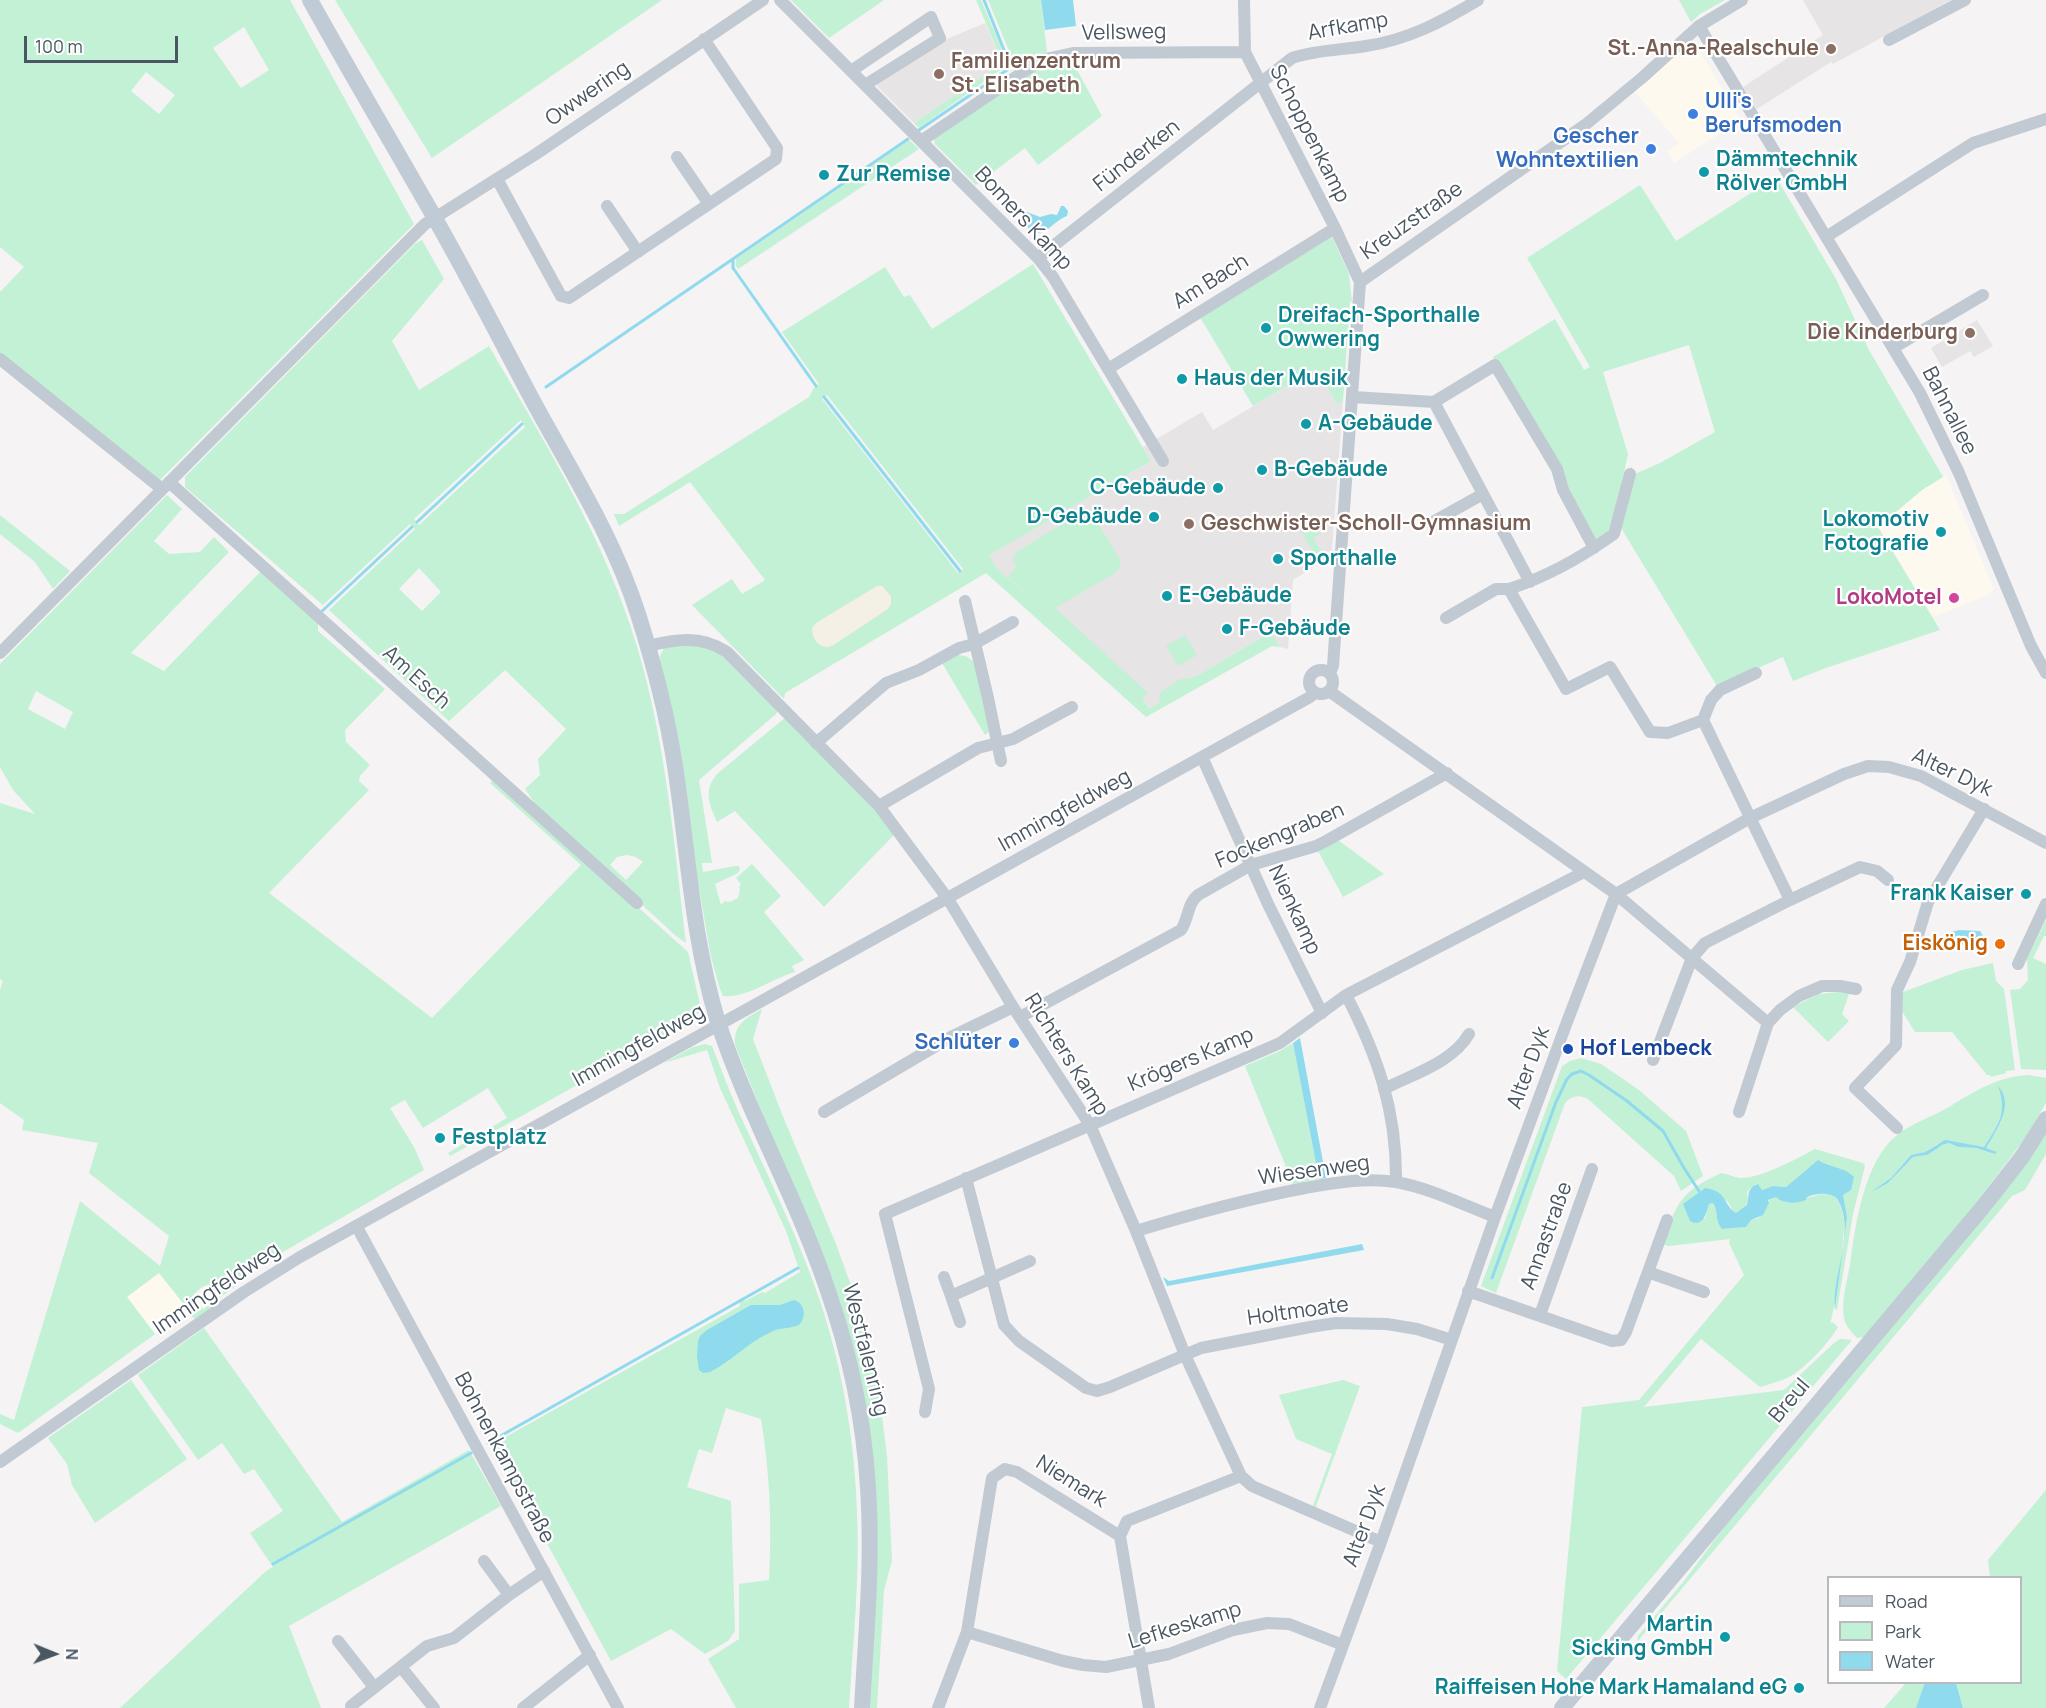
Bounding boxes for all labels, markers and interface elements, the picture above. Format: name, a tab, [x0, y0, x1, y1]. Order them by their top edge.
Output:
street label: Arfkamp	[1306, 8, 1390, 46]
street label: Vellsweg	[1082, 20, 1166, 46]
scale bar	[27, 24, 182, 62]
text: 100 m	[35, 34, 83, 58]
place label: St.-Anna-Realschule	[1608, 36, 1819, 62]
marker: St.-Anna-Realschule	[1824, 42, 1838, 56]
place label: Familienzentrum St. Elisabeth	[951, 49, 1121, 99]
street label: Owwering	[541, 56, 635, 132]
street label: Schoppenkamp	[1263, 61, 1355, 207]
marker: Familienzentrum St. Elisabeth	[932, 67, 946, 81]
place label: Ulli's Berufsmoden	[1705, 89, 1842, 139]
marker: Ulli's Berufsmoden	[1686, 107, 1700, 121]
street label: Fünderken	[1089, 115, 1185, 197]
place label: Gescher Wohntextilien	[1496, 124, 1639, 174]
marker: Gescher Wohntextilien	[1644, 142, 1658, 156]
place label: Dämmtechnik Rölver GmbH	[1716, 147, 1857, 197]
place label: Zur Remise	[836, 162, 951, 188]
street label: Bomers Kamp	[969, 162, 1077, 276]
marker: Dämmtechnik Rölver GmbH	[1697, 165, 1711, 179]
marker: Zur Remise	[817, 168, 831, 182]
street label: Kreuzstraße	[1356, 177, 1468, 265]
street label: Am Bach	[1169, 249, 1253, 315]
place label: Dreifach-Sporthalle Owwering	[1278, 303, 1480, 353]
place label: Die Kinderburg	[1807, 320, 1958, 346]
marker: Dreifach-Sporthalle Owwering	[1259, 321, 1273, 335]
marker: Die Kinderburg	[1963, 326, 1977, 340]
street label: Bahnallee	[1916, 363, 1982, 459]
place label: Haus der Musik	[1194, 366, 1348, 392]
marker: Haus der Musik	[1175, 372, 1189, 386]
place label: A-Gebäude	[1318, 411, 1433, 437]
marker: A-Gebäude	[1299, 417, 1313, 431]
place label: B-Gebäude	[1274, 457, 1388, 483]
marker: B-Gebäude	[1255, 463, 1269, 477]
place label: C-Gebäude	[1090, 475, 1206, 501]
marker: C-Gebäude	[1211, 481, 1225, 495]
place label: D-Gebäude	[1027, 504, 1142, 530]
place label: Lokomotiv Fotografie	[1822, 507, 1929, 557]
marker: D-Gebäude	[1147, 510, 1161, 524]
place label: Geschwister-Scholl-Gymnasium	[1201, 511, 1531, 537]
marker: Geschwister-Scholl-Gymnasium	[1182, 517, 1196, 531]
marker: Lokomotiv Fotografie	[1934, 525, 1948, 539]
place label: Sporthalle	[1290, 546, 1397, 572]
marker: Sporthalle	[1271, 552, 1285, 566]
place label: E-Gebäude	[1179, 583, 1292, 609]
place label: LokoMotel	[1836, 585, 1942, 611]
marker: E-Gebäude	[1160, 589, 1174, 603]
marker: LokoMotel	[1947, 591, 1961, 605]
place label: F-Gebäude	[1239, 616, 1351, 642]
marker: F-Gebäude	[1220, 622, 1234, 636]
street label: Am Esch	[377, 641, 455, 715]
street label: Alter Dyk	[1908, 743, 1996, 803]
street label: Immingfeldweg	[994, 764, 1136, 858]
street label: Fockengraben	[1212, 798, 1348, 874]
street label: Nienkamp	[1262, 861, 1326, 959]
place label: Frank Kaiser	[1890, 881, 2014, 907]
marker: Frank Kaiser	[2019, 887, 2033, 901]
place label: Eiskönig	[1902, 931, 1988, 957]
marker: Eiskönig	[1993, 937, 2007, 951]
street label: Richters Kamp	[1018, 989, 1114, 1121]
street label: Immingfeldweg	[568, 999, 710, 1093]
street label: Krögers Kamp	[1125, 1022, 1257, 1098]
street label: Alter Dyk	[1502, 1023, 1556, 1113]
place label: Schlüter	[914, 1030, 1002, 1056]
marker: Schlüter	[1007, 1036, 1021, 1050]
place label: Hof Lembeck	[1580, 1036, 1712, 1062]
marker: Hof Lembeck	[1561, 1042, 1575, 1056]
place label: Festplatz	[452, 1125, 547, 1151]
marker: Festplatz	[433, 1131, 447, 1145]
street label: Wiesenweg	[1257, 1151, 1371, 1191]
street label: Annastraße	[1516, 1179, 1578, 1293]
street label: Immingfeldweg	[149, 1237, 285, 1341]
street label: Westfalenring	[836, 1281, 894, 1419]
street label: Holtmoate	[1246, 1292, 1350, 1332]
street label: Bohnenkampstraße	[448, 1368, 560, 1548]
street label: Breul	[1764, 1374, 1816, 1428]
street label: Niemark	[1031, 1450, 1111, 1514]
street label: Alter Dyk	[1338, 1481, 1392, 1571]
legend	[1827, 1576, 2022, 1684]
text: Road	[1885, 1589, 1928, 1613]
street label: Lefkeskamp	[1125, 1597, 1245, 1655]
place label: Martin Sicking GmbH	[1571, 1612, 1713, 1662]
text: Park	[1885, 1619, 1921, 1643]
north arrow	[24, 1624, 84, 1684]
marker: Martin Sicking GmbH	[1718, 1630, 1732, 1644]
text: N	[61, 1648, 83, 1660]
text: Water	[1885, 1649, 1935, 1673]
place label: Raiffeisen Hohe Mark Hamaland eG	[1435, 1675, 1787, 1701]
marker: Raiffeisen Hohe Mark Hamaland eG	[1792, 1681, 1806, 1695]

